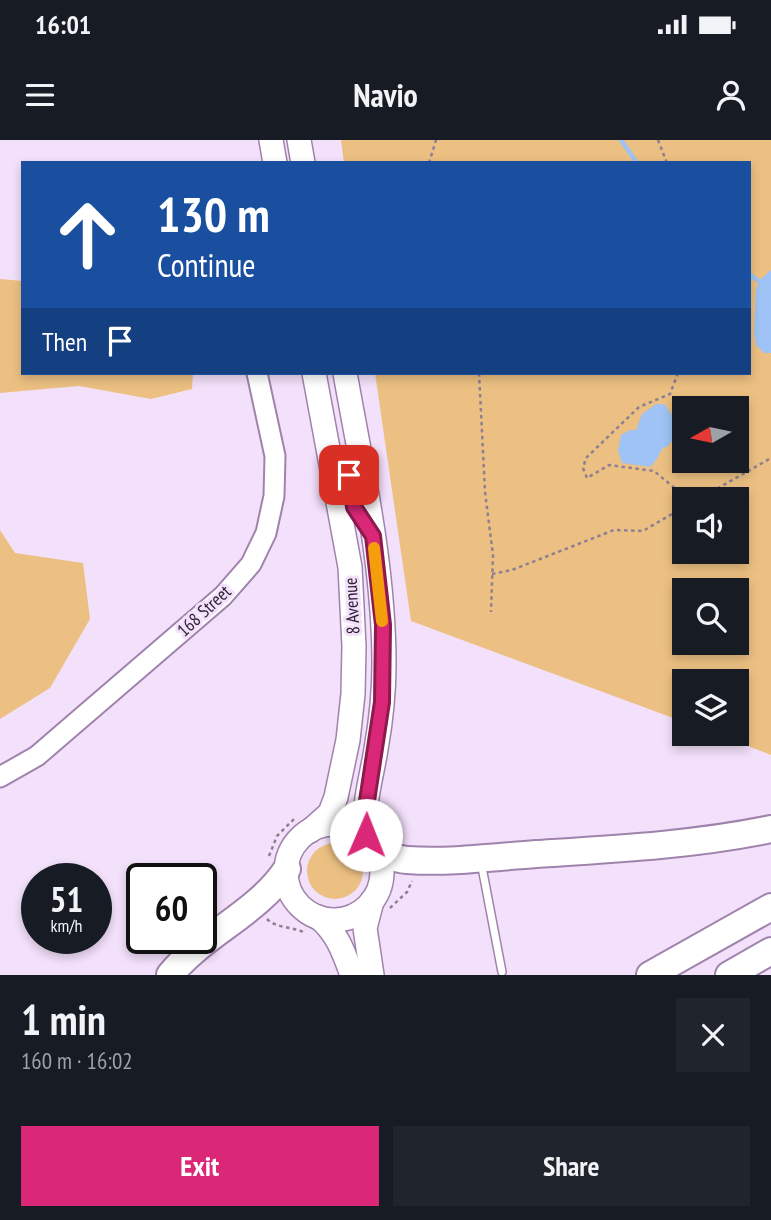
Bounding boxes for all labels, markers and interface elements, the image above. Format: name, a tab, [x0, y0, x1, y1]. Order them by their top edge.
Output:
text: 16:01	[35, 8, 91, 41]
text: Navio	[353, 74, 418, 116]
icon: menu	[21, 76, 59, 114]
icon: person	[712, 76, 750, 114]
text: 130 m	[157, 182, 270, 246]
icon: ahead	[42, 189, 133, 280]
text: Continue	[157, 244, 256, 286]
icon: arrive	[101, 322, 139, 360]
text: Then	[42, 325, 87, 358]
north arrow	[672, 396, 749, 472]
map controls	[672, 396, 749, 746]
pin	[319, 445, 379, 505]
icon: arrive	[330, 456, 368, 494]
button: sound	[672, 487, 749, 564]
street label: 8 Avenue	[339, 577, 364, 635]
button: search	[672, 578, 749, 655]
street label: 168 Street	[172, 580, 235, 641]
button: layers	[672, 669, 749, 746]
position arrow	[329, 798, 403, 872]
speed limit sign: 60	[126, 863, 217, 954]
text: 51	[50, 876, 83, 922]
text: km/h	[51, 914, 82, 937]
text: 1 min	[21, 992, 106, 1047]
button: close	[676, 998, 750, 1072]
text: 160 m · 16:02	[21, 1046, 133, 1075]
button: Exit	[21, 1126, 379, 1206]
button: Share	[393, 1126, 750, 1206]

